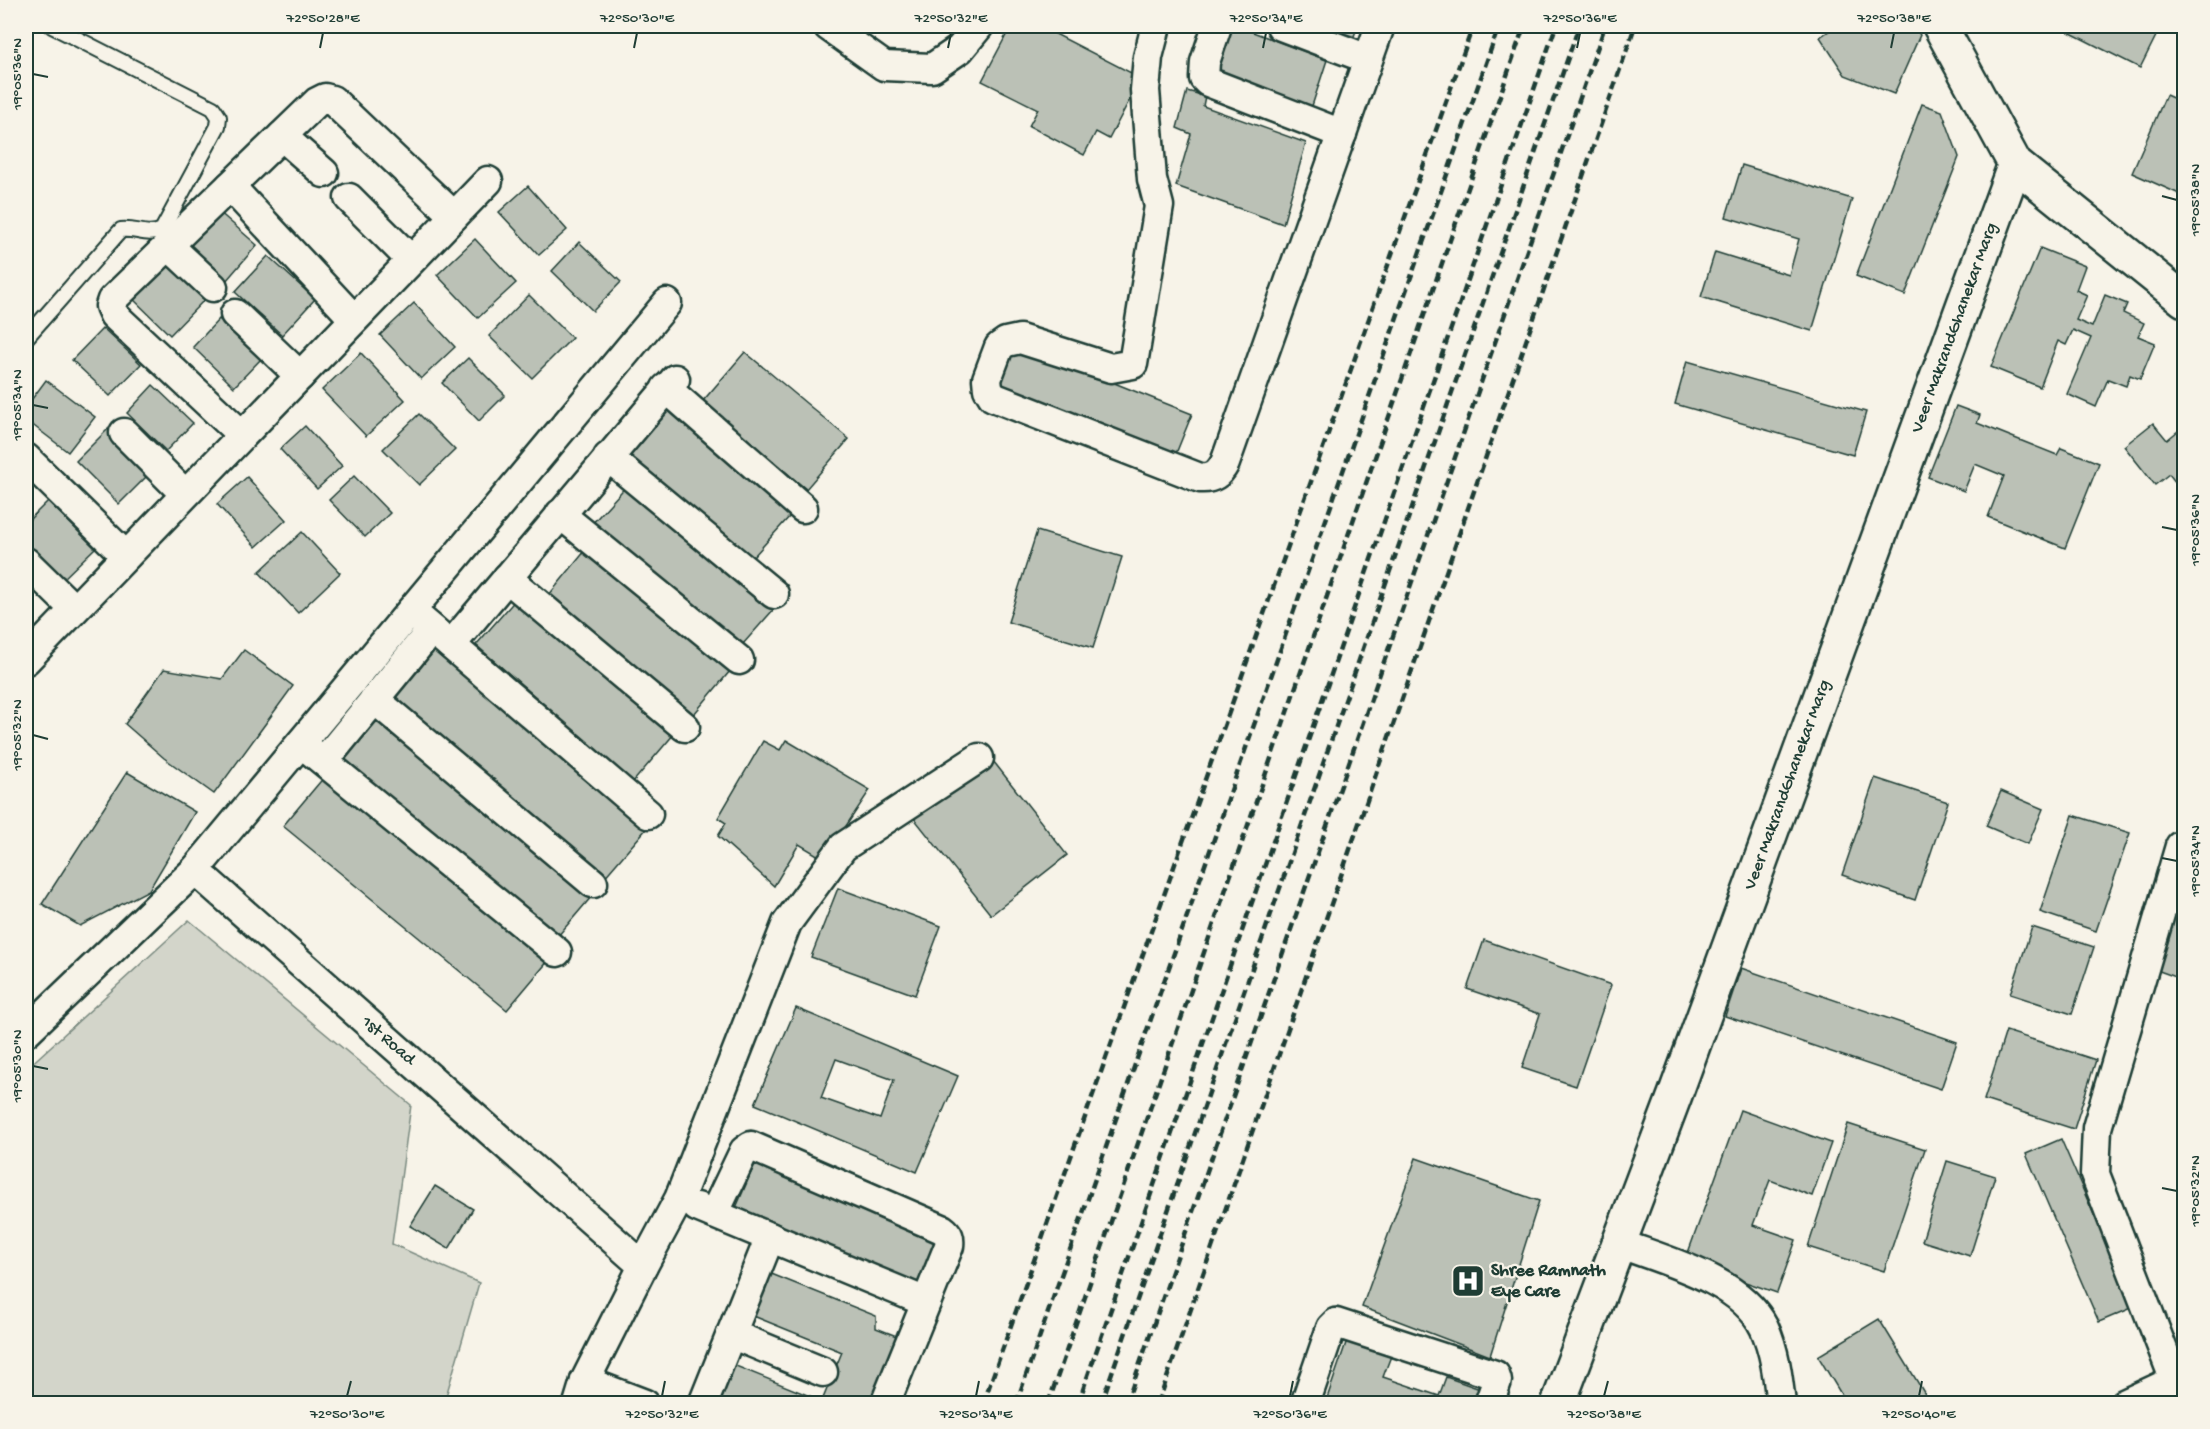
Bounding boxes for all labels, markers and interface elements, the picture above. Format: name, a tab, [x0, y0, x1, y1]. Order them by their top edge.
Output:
text: 72°50'28"E	[285, 10, 360, 28]
text: 72°50'30"E	[599, 10, 675, 28]
text: 72°50'32"E	[914, 10, 988, 28]
text: 72°50'34"E	[1229, 10, 1303, 28]
text: 72°50'36"E	[1542, 10, 1617, 28]
text: 72°50'38"E	[1856, 10, 1931, 28]
text: 19°05'36"N	[9, 38, 27, 111]
text: 19°05'38"N	[2187, 164, 2205, 237]
street label: Veer MakrandGhanekar Marg	[1907, 220, 2003, 437]
text: 19°05'34"N	[9, 369, 27, 442]
text: 19°05'36"N	[2187, 494, 2205, 567]
street label: Veer MakrandGhanekar Marg	[1740, 677, 1836, 894]
text: 19°05'32"N	[9, 699, 27, 772]
text: 19°05'34"N	[2187, 825, 2205, 898]
street label: 1st Road	[356, 1011, 420, 1071]
text: 19°05'30"N	[9, 1029, 27, 1103]
text: 19°05'32"N	[2187, 1155, 2205, 1228]
place label: Shree Ramnath Eye Care	[1491, 1261, 1606, 1303]
hospital icon: Shree Ramnath Eye Care	[1450, 1263, 1486, 1299]
text: 72°50'30"E	[309, 1406, 385, 1424]
text: 72°50'32"E	[625, 1406, 699, 1424]
text: 72°50'34"E	[939, 1406, 1013, 1424]
text: 72°50'36"E	[1252, 1406, 1327, 1424]
text: 72°50'38"E	[1566, 1406, 1641, 1424]
text: 72°50'40"E	[1881, 1406, 1956, 1424]

